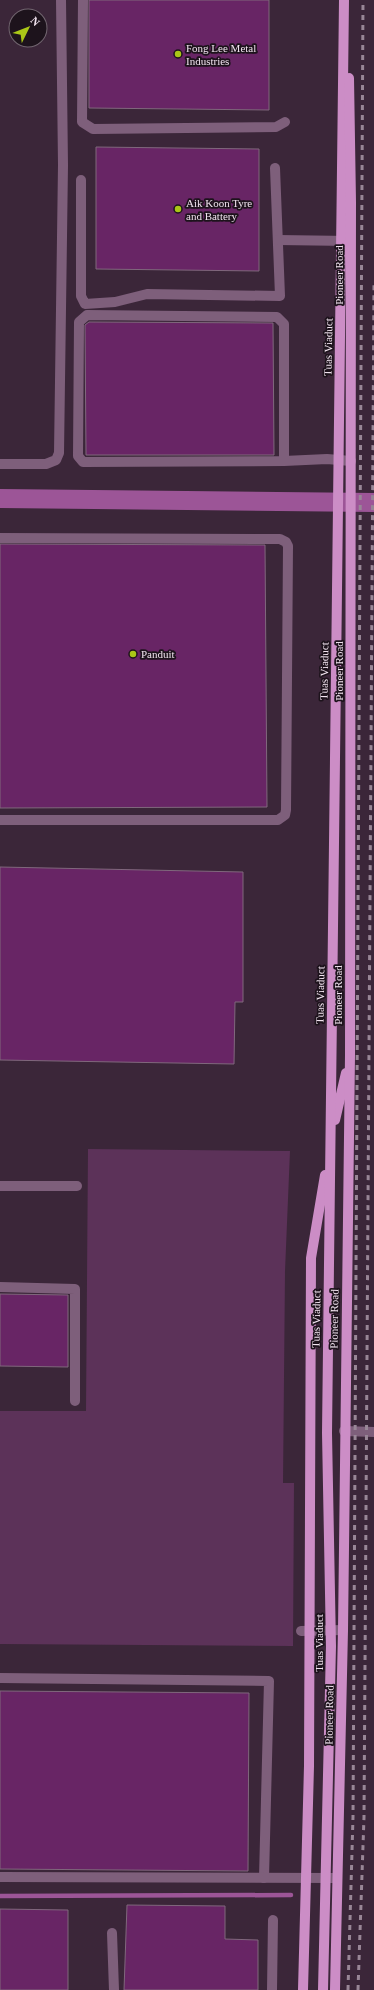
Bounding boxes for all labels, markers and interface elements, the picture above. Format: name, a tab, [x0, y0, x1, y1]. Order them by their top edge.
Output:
north arrow	[8, 8, 48, 48]
text: N	[28, 14, 42, 28]
place label: Fong Lee Metal Industries	[186, 42, 256, 67]
marker: Fong Lee Metal Industries	[173, 49, 183, 59]
place label: Aik Koon Tyre and Battery	[186, 197, 252, 222]
marker: Aik Koon Tyre and Battery	[173, 204, 183, 214]
street label: Pioneer Road	[333, 245, 345, 305]
street label: Tuas Viaduct	[321, 318, 335, 376]
street label: Pioneer Road	[333, 641, 345, 701]
street label: Tuas Viaduct	[317, 642, 331, 700]
place label: Panduit	[141, 648, 175, 660]
marker: Panduit	[128, 649, 138, 659]
street label: Pioneer Road	[332, 965, 344, 1025]
street label: Tuas Viaduct	[313, 966, 327, 1024]
street label: Pioneer Road	[327, 1289, 341, 1349]
street label: Tuas Viaduct	[309, 1290, 323, 1348]
street label: Tuas Viaduct	[313, 1614, 325, 1672]
street label: Pioneer Road	[322, 1685, 336, 1745]

